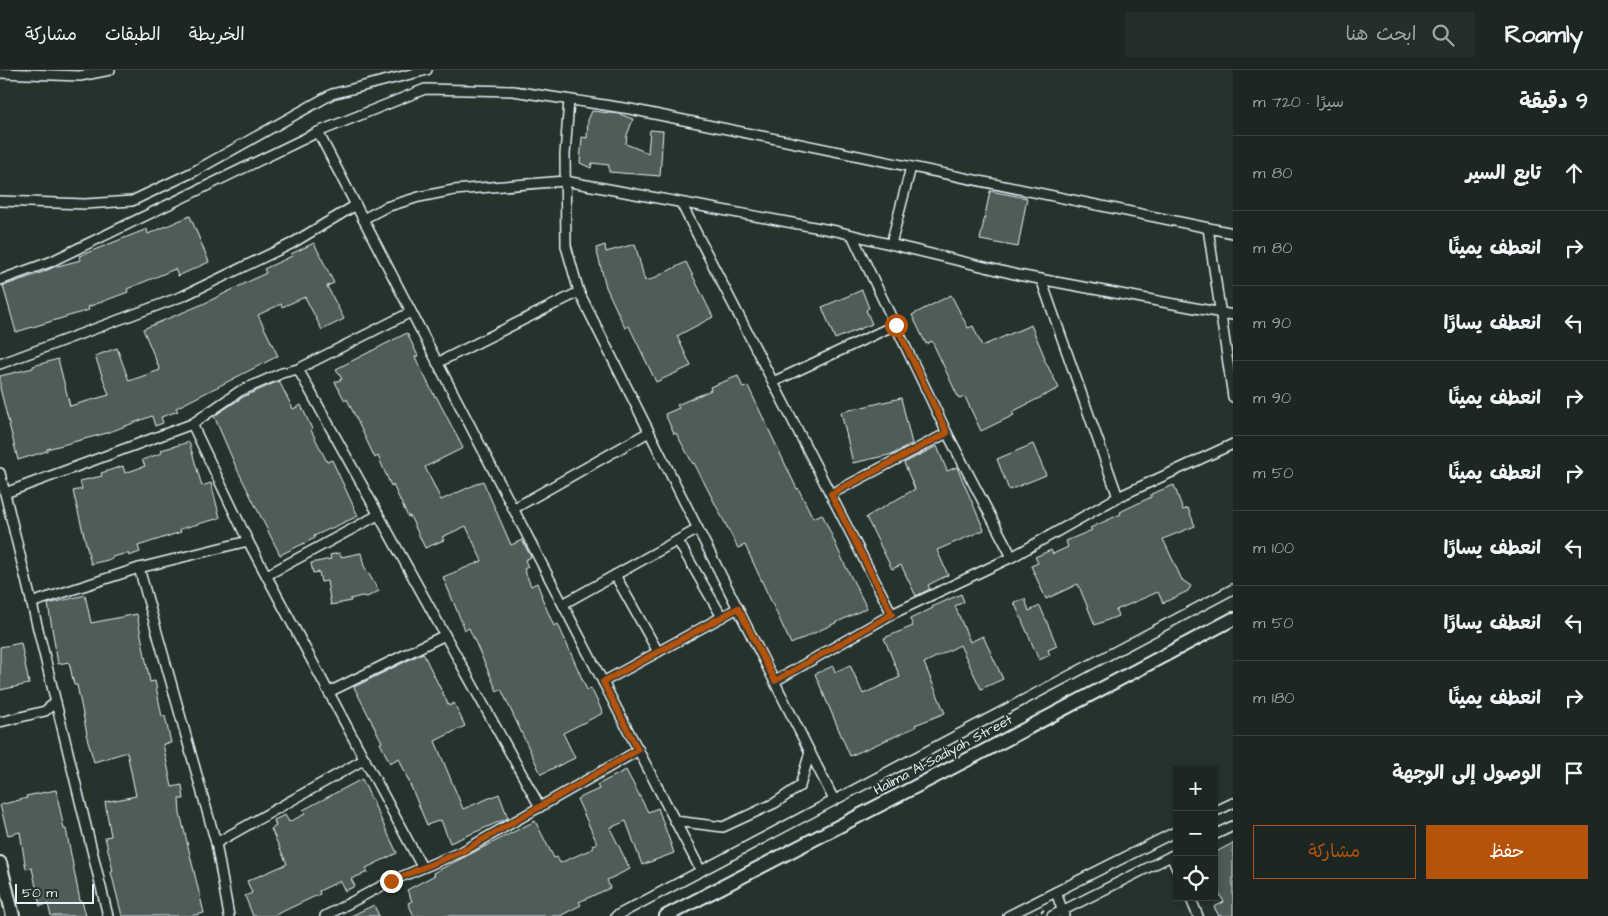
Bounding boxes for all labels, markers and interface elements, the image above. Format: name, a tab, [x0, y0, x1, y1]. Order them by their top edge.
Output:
search box	[1125, 12, 1475, 57]
text: Roamly	[1505, 18, 1583, 52]
text: ابحث هنا	[1345, 21, 1417, 48]
icon: search	[1429, 21, 1457, 49]
text: مشاركة	[25, 22, 77, 47]
text: الطبقات	[105, 22, 161, 47]
text: الخريطة	[189, 22, 245, 47]
text: 9 دقيقة	[1519, 87, 1588, 116]
text: سيرًا · 720 m	[1253, 91, 1344, 113]
icon: ahead	[1560, 159, 1588, 187]
text: تابع السير	[1466, 160, 1541, 187]
text: 80 m	[1253, 162, 1292, 184]
icon: right	[1560, 234, 1588, 262]
text: انعطف يمينًا	[1449, 235, 1541, 262]
text: 80 m	[1253, 237, 1292, 259]
icon: left	[1560, 309, 1588, 337]
text: انعطف يسارًا	[1444, 310, 1541, 337]
text: 90 m	[1253, 312, 1291, 334]
route start	[885, 314, 908, 337]
icon: right	[1560, 384, 1588, 412]
text: انعطف يمينًا	[1449, 385, 1541, 412]
text: 90 m	[1253, 387, 1291, 409]
icon: right	[1560, 459, 1588, 487]
text: انعطف يمينًا	[1449, 460, 1541, 487]
text: 50 m	[1253, 462, 1293, 484]
icon: left	[1560, 534, 1588, 562]
text: انعطف يسارًا	[1444, 535, 1541, 562]
text: 100 m	[1253, 537, 1294, 559]
icon: left	[1560, 609, 1588, 637]
text: انعطف يسارًا	[1444, 610, 1541, 637]
text: 50 m	[1253, 612, 1293, 634]
icon: right	[1560, 684, 1588, 712]
text: انعطف يمينًا	[1449, 685, 1541, 712]
text: 180 m	[1253, 687, 1294, 709]
street label: Halima Al-Sadiyah Street	[870, 710, 1016, 800]
icon: arrive	[1560, 759, 1588, 787]
text: الوصول إلى الوجهة	[1392, 760, 1541, 787]
map controls	[1173, 766, 1218, 901]
button: +	[1173, 766, 1218, 811]
button: −	[1173, 811, 1218, 856]
button: مشاركة	[1253, 825, 1416, 879]
button: حفظ	[1426, 825, 1588, 879]
button: locate	[1173, 856, 1218, 901]
route end	[380, 870, 403, 893]
scale bar	[15, 881, 94, 904]
text: 50 m	[22, 883, 57, 903]

